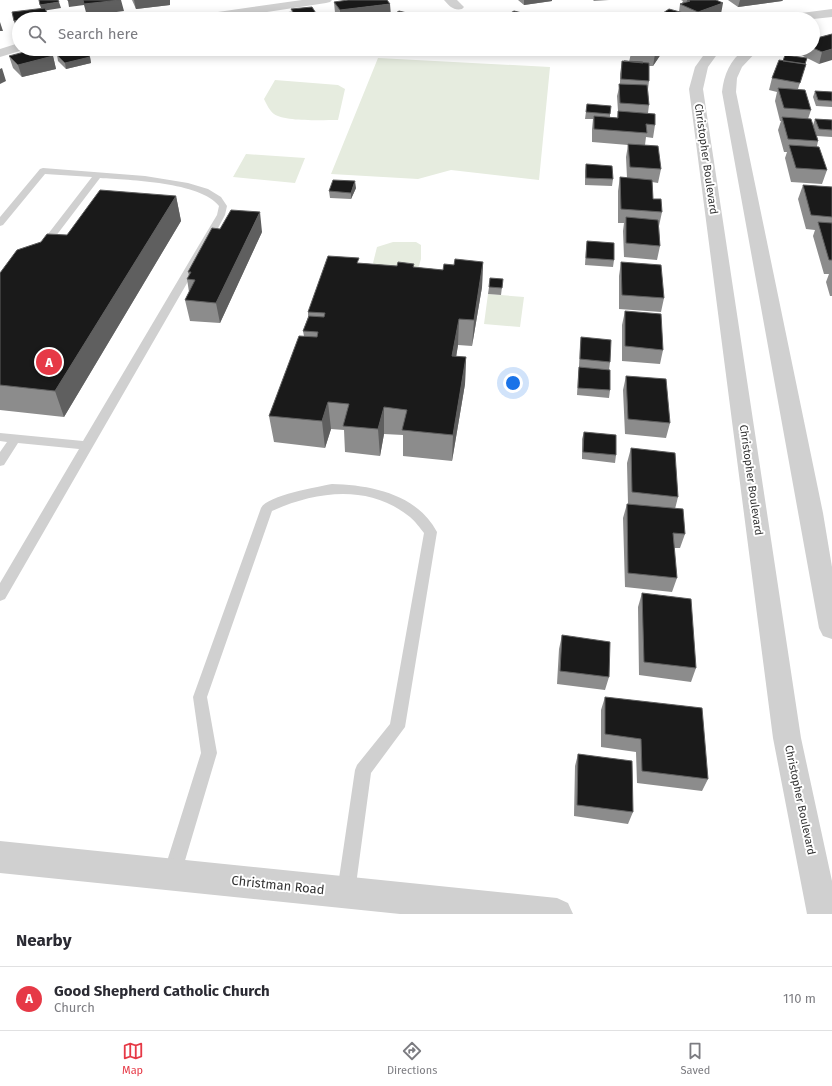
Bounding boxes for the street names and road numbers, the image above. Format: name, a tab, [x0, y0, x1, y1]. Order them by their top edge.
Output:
street label: Christopher Boulevard	[692, 103, 720, 215]
street label: Christopher Boulevard	[737, 424, 765, 536]
street label: Christopher Boulevard	[782, 744, 818, 856]
street label: Christman Road	[231, 873, 325, 897]

